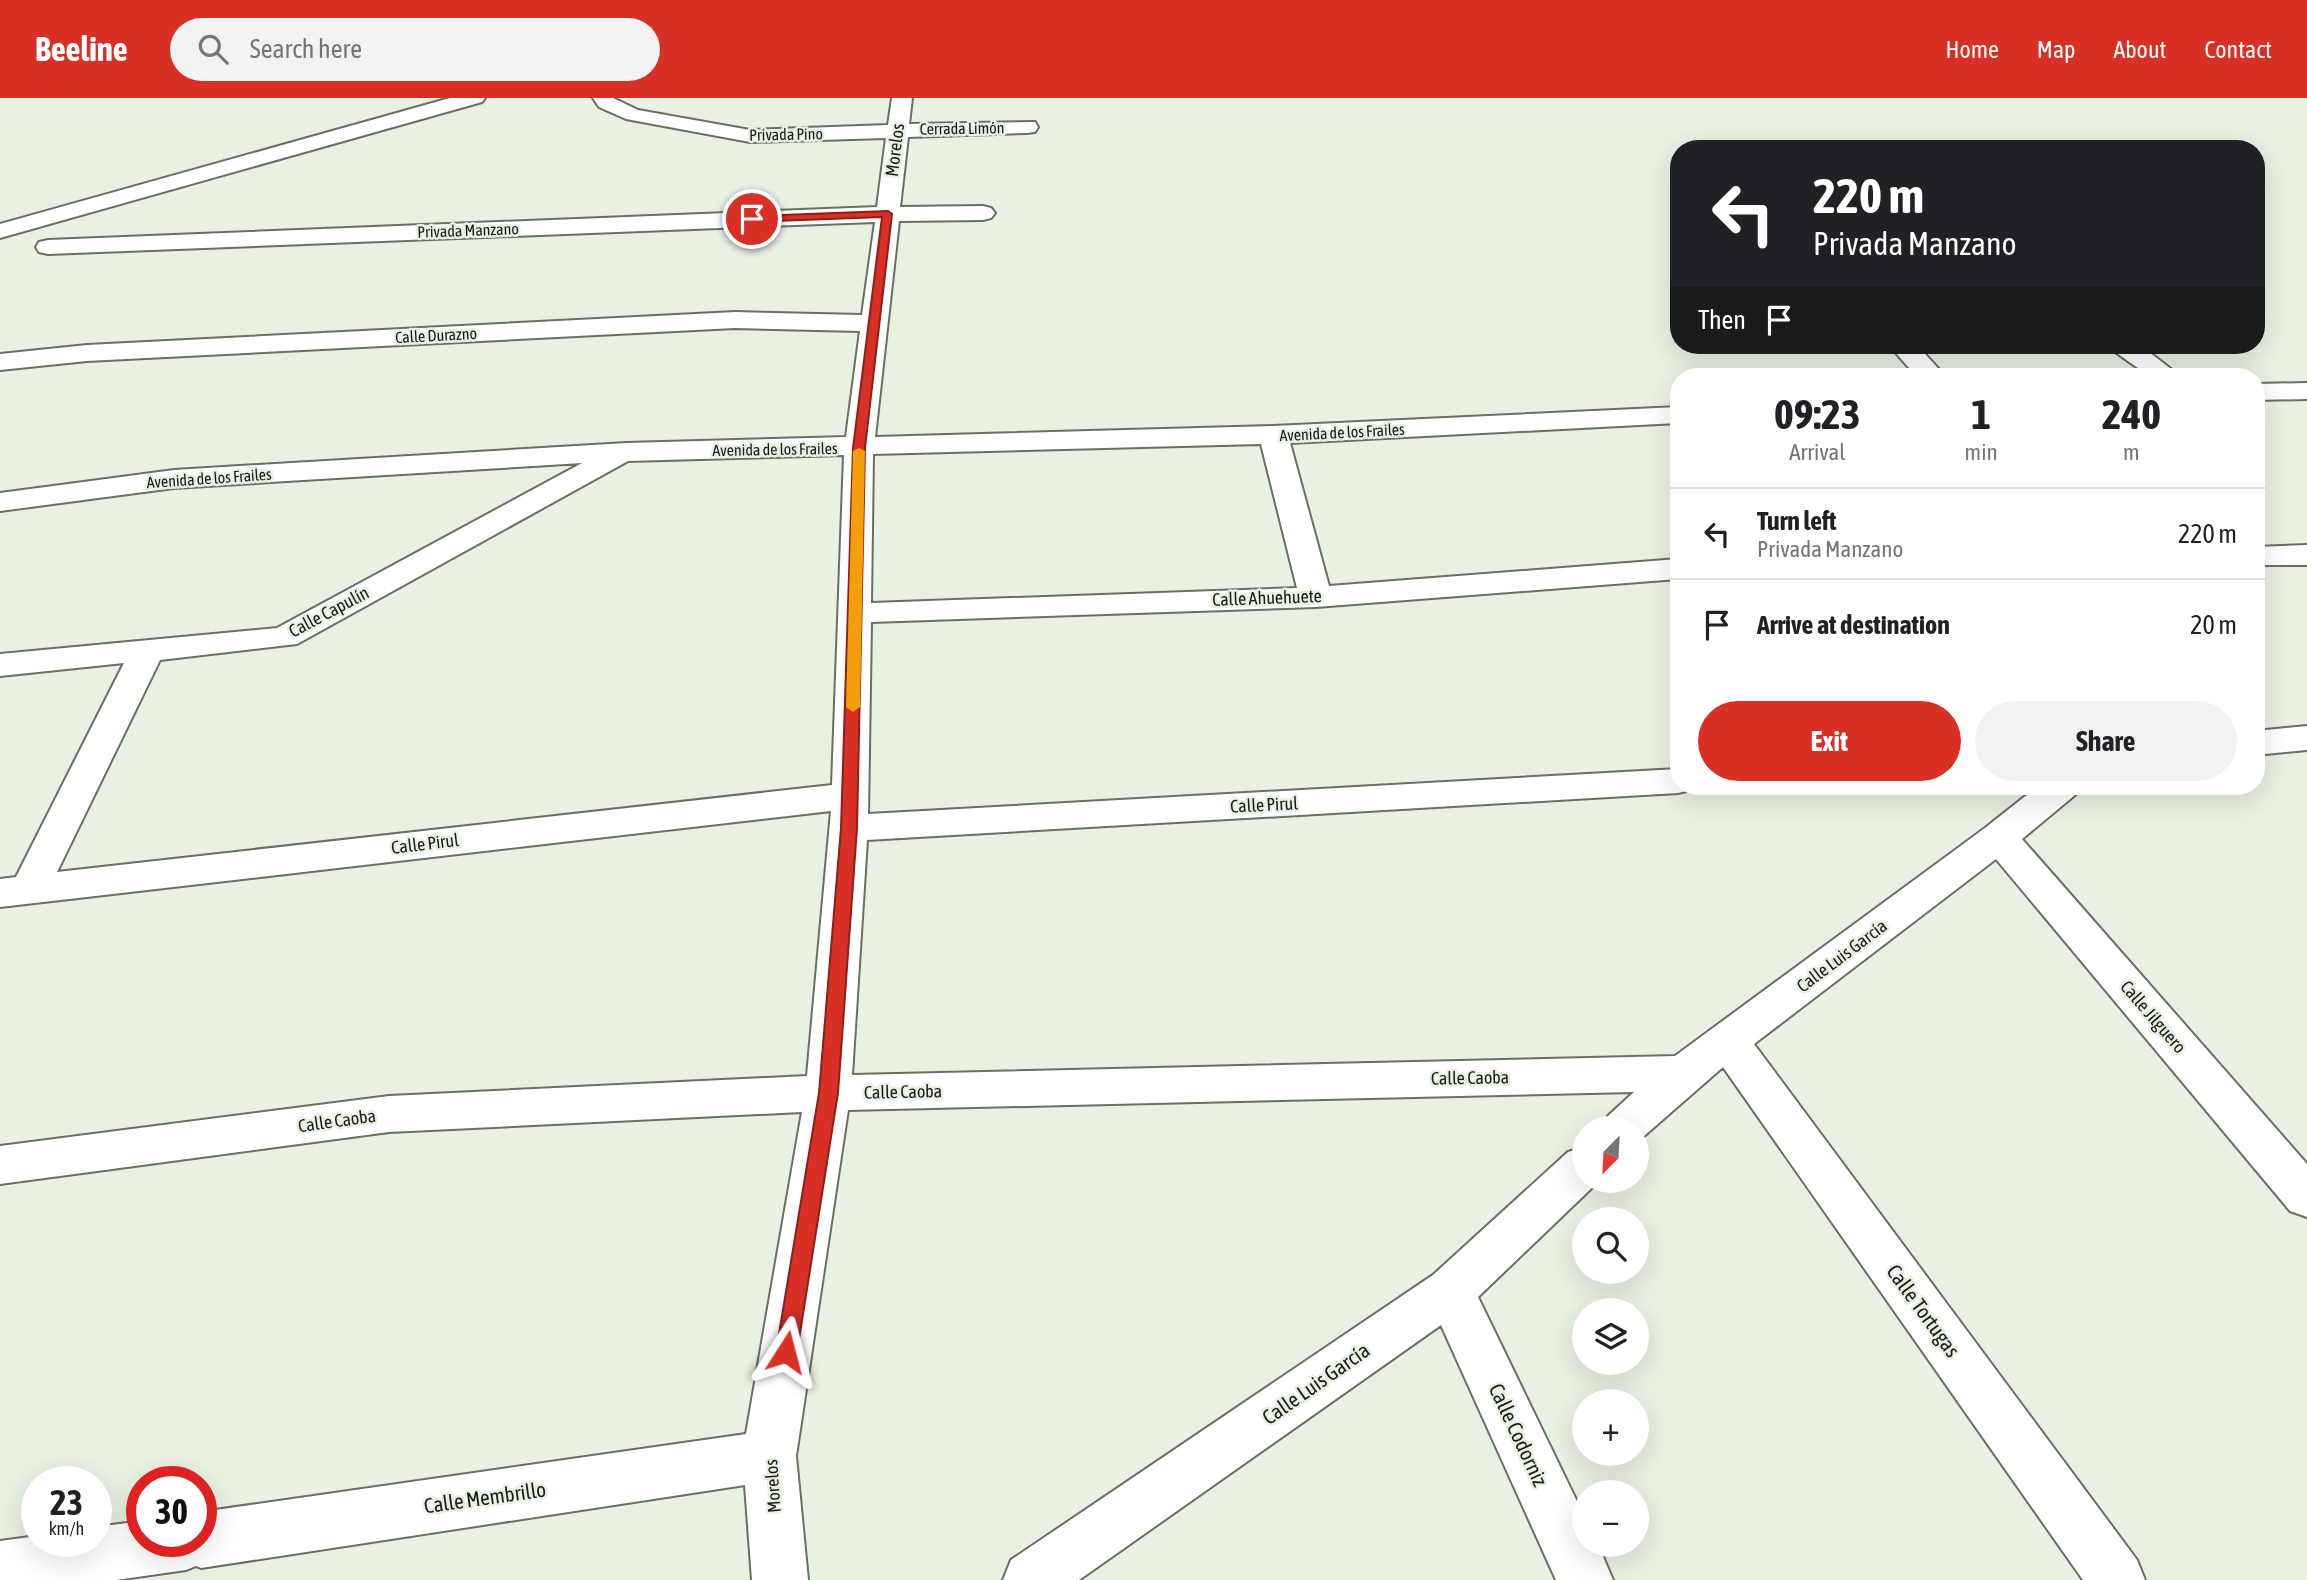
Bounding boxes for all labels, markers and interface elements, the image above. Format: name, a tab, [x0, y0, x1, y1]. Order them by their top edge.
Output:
search box	[170, 18, 660, 81]
text: Beeline	[35, 30, 128, 68]
icon: search	[194, 30, 232, 68]
text: Search here	[250, 34, 362, 64]
text: Home	[1945, 36, 1999, 63]
text: Map	[2037, 36, 2075, 63]
text: About	[2113, 36, 2166, 63]
text: Contact	[2204, 36, 2272, 63]
street label: Cerrada Limón	[919, 118, 1005, 138]
street label: Morelos	[881, 122, 908, 178]
street label: Privada Pino	[749, 124, 823, 144]
text: 220 m	[1813, 167, 1924, 223]
icon: left	[1698, 168, 1789, 259]
pin	[722, 189, 782, 249]
icon: arrive	[733, 200, 771, 238]
street label: Privada Manzano	[417, 219, 519, 241]
text: Privada Manzano	[1813, 225, 2016, 262]
icon: arrive	[1760, 301, 1798, 339]
text: Then	[1698, 305, 1746, 335]
street label: Calle Durazno	[395, 324, 477, 346]
text: 09:23	[1774, 390, 1861, 438]
text: 1	[1971, 390, 1991, 438]
text: 240	[2102, 390, 2161, 438]
street label: Avenida de los Frailes	[1279, 420, 1405, 444]
street label: Avenida de los Frailes	[712, 439, 838, 459]
text: Arrival	[1789, 439, 1845, 465]
text: min	[1965, 439, 1998, 465]
text: m	[2123, 439, 2140, 465]
street label: Avenida de los Frailes	[146, 465, 272, 491]
text: Turn left	[1757, 506, 1837, 536]
icon: left	[1698, 515, 1736, 553]
text: 220 m	[2178, 519, 2237, 549]
text: Privada Manzano	[1757, 536, 1903, 562]
street label: Calle Capulín	[285, 582, 372, 641]
street label: Calle Ahuehuete	[1212, 585, 1322, 610]
icon: arrive	[1698, 606, 1736, 644]
text: Arrive at destination	[1757, 610, 1950, 640]
text: 20 m	[2190, 610, 2237, 640]
button: Exit	[1698, 701, 1961, 781]
button: Share	[1975, 701, 2237, 781]
street label: Calle Pirul	[1230, 792, 1299, 817]
street label: Calle Pirul	[390, 829, 460, 858]
street label: Calle Luis García	[1792, 915, 1891, 996]
street label: Calle Jilguero	[2116, 976, 2191, 1057]
street label: Calle Caoba	[1431, 1066, 1509, 1089]
street label: Calle Caoba	[864, 1080, 942, 1103]
street label: Calle Caoba	[297, 1105, 377, 1136]
north arrow	[1572, 1116, 1648, 1194]
map controls	[1572, 1116, 1649, 1557]
button: search	[1572, 1207, 1649, 1284]
street label: Calle Tortugas	[1882, 1260, 1965, 1361]
button: layers	[1572, 1298, 1649, 1375]
position arrow	[749, 1315, 823, 1389]
street label: Calle Luis García	[1257, 1337, 1374, 1429]
street label: Calle Codorniz	[1485, 1379, 1553, 1490]
button: +	[1572, 1389, 1649, 1466]
street label: Morelos	[760, 1459, 785, 1513]
speed limit sign: 30	[126, 1466, 217, 1557]
street label: Calle Membrillo	[422, 1477, 547, 1517]
button: −	[1572, 1480, 1649, 1557]
text: 23	[50, 1482, 83, 1522]
text: km/h	[49, 1518, 84, 1539]

